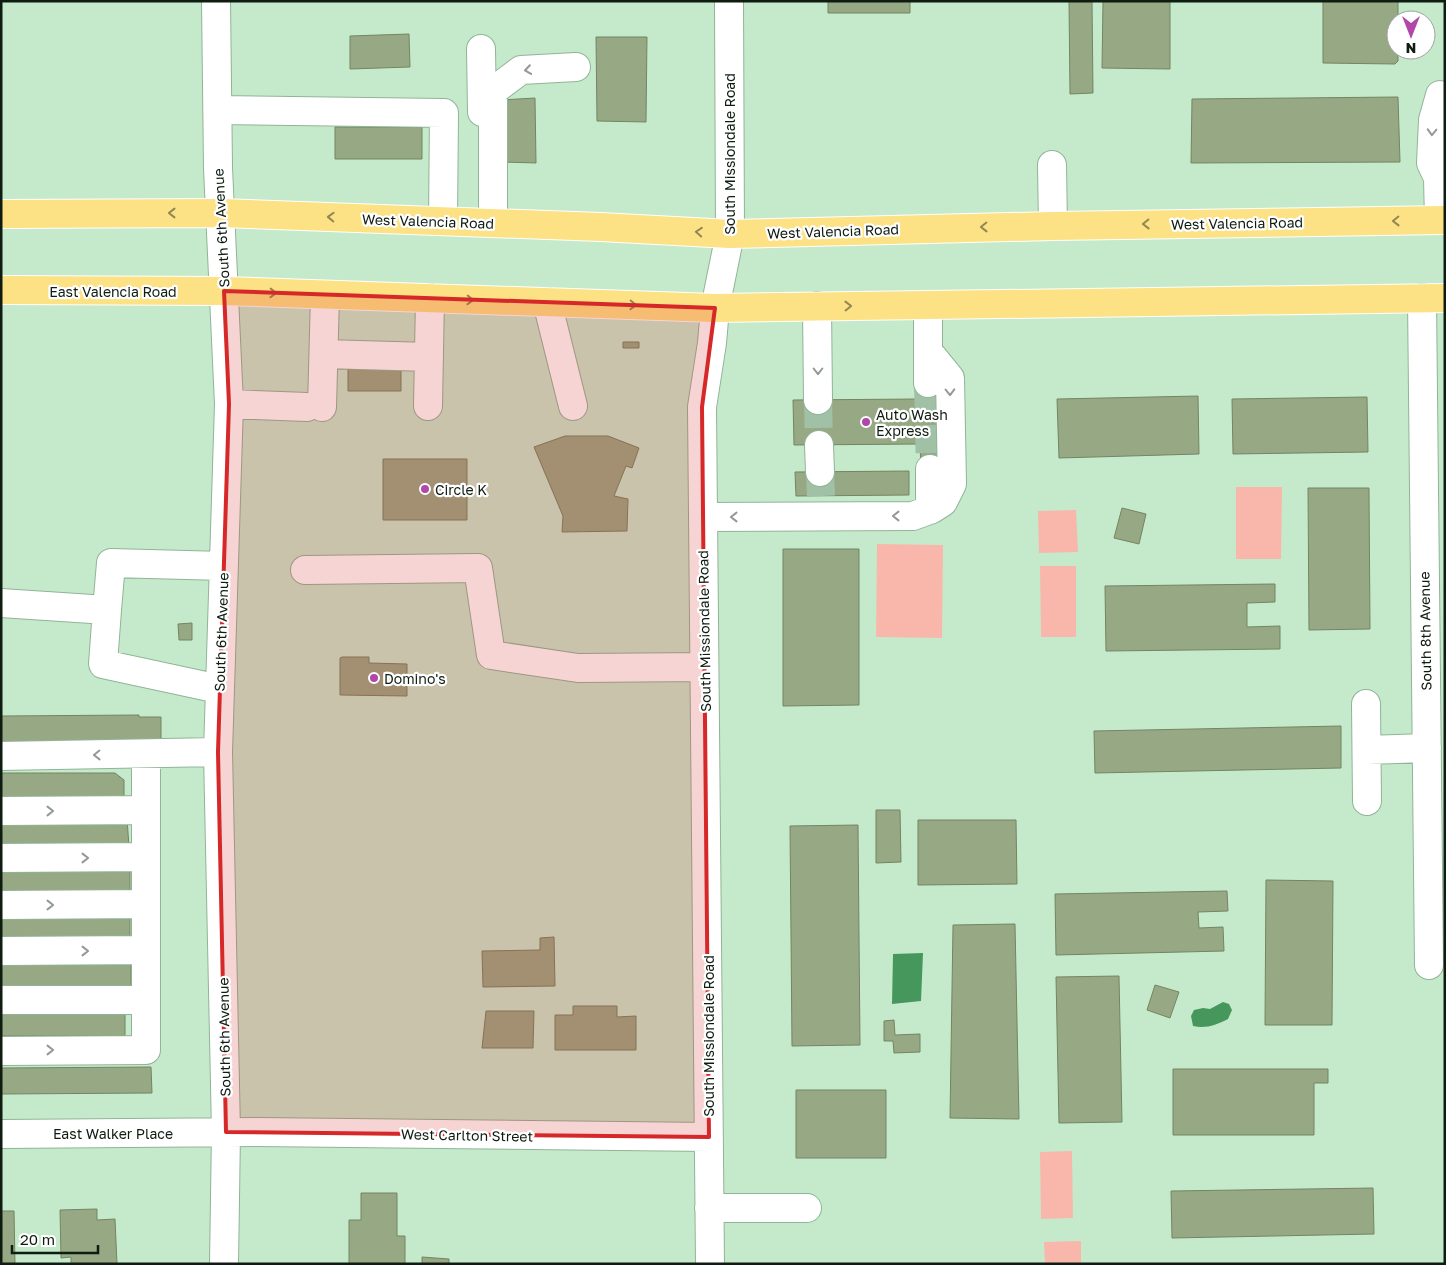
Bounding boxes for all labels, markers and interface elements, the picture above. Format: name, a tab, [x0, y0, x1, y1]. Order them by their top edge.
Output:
north arrow	[1386, 10, 1436, 60]
text: N	[1406, 40, 1416, 57]
one-way arrow	[523, 64, 531, 75]
street label: South Missiondale Road	[721, 73, 738, 235]
one-way arrow	[1427, 128, 1438, 136]
street label: South 6th Avenue	[209, 168, 233, 288]
one-way arrow	[168, 208, 176, 218]
street label: West Valencia Road	[362, 210, 494, 232]
one-way arrow	[326, 212, 334, 223]
street label: West Valencia Road	[1171, 213, 1303, 233]
one-way arrow	[1392, 216, 1400, 226]
one-way arrow	[1142, 219, 1150, 229]
street label: West Valencia Road	[767, 220, 899, 242]
one-way arrow	[979, 222, 987, 233]
one-way arrow	[694, 227, 702, 238]
street label: East Valencia Road	[49, 283, 177, 300]
one-way arrow	[269, 287, 277, 298]
one-way arrow	[467, 294, 475, 305]
one-way arrow	[629, 300, 637, 311]
one-way arrow	[844, 301, 852, 311]
one-way arrow	[813, 367, 823, 375]
one-way arrow	[945, 388, 956, 396]
place label: Auto Wash Express	[876, 406, 948, 439]
marker: Auto Wash Express	[860, 416, 872, 428]
place label: Circle K	[435, 481, 487, 498]
marker: Circle K	[419, 483, 431, 495]
one-way arrow	[892, 511, 900, 521]
one-way arrow	[730, 512, 738, 522]
street label: South Missiondale Road	[694, 550, 714, 712]
street label: South 8th Avenue	[1415, 571, 1435, 691]
street label: South 6th Avenue	[210, 572, 232, 692]
place label: Domino's	[384, 670, 446, 687]
marker: Domino's	[368, 672, 380, 684]
one-way arrow	[93, 750, 101, 760]
one-way arrow	[46, 805, 54, 816]
one-way arrow	[82, 853, 89, 863]
one-way arrow	[46, 900, 54, 910]
one-way arrow	[82, 946, 89, 956]
street label: South Missiondale Road	[700, 955, 717, 1117]
street label: South 6th Avenue	[214, 977, 234, 1097]
one-way arrow	[46, 1045, 54, 1055]
street label: East Walker Place	[53, 1125, 173, 1142]
street label: West Carlton Street	[401, 1125, 533, 1145]
scale bar	[12, 1222, 99, 1254]
text: 20 m	[20, 1230, 55, 1248]

